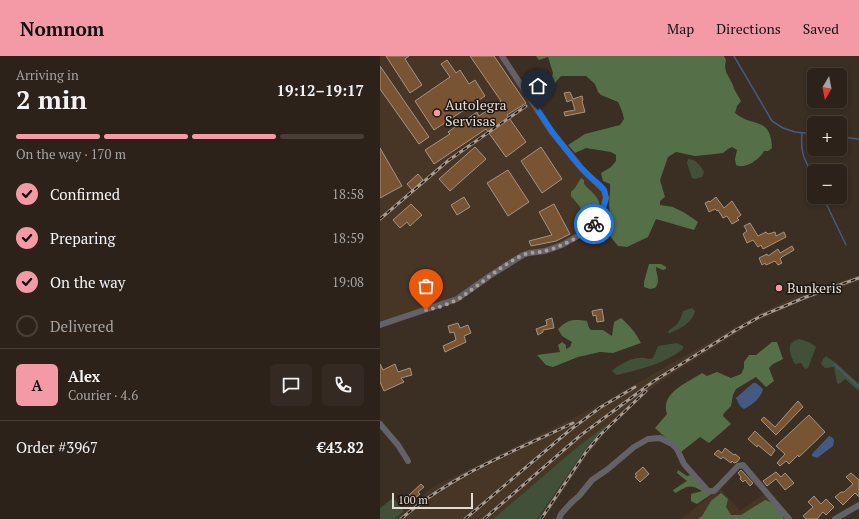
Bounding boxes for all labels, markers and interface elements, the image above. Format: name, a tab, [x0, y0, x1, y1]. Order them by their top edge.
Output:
text: Nomnom	[20, 16, 104, 41]
text: Map	[667, 19, 694, 38]
text: Directions	[716, 19, 781, 38]
text: Saved	[803, 19, 839, 38]
text: Arriving in	[16, 66, 79, 84]
north arrow	[807, 68, 847, 108]
map controls	[807, 68, 847, 204]
pin	[521, 69, 555, 110]
icon: home	[527, 75, 549, 97]
text: 19:12–19:17	[277, 80, 364, 100]
text: 2 min	[16, 82, 87, 116]
place label: Autolegra Servisas	[445, 95, 507, 130]
marker: Autolegra Servisas	[432, 108, 442, 118]
button: +	[807, 116, 847, 156]
text: On the way · 170 m	[16, 145, 126, 163]
button: −	[807, 164, 847, 204]
icon: check	[16, 183, 38, 205]
text: Confirmed	[50, 184, 120, 204]
text: 18:58	[332, 185, 364, 203]
courier	[574, 204, 614, 244]
icon: bike	[583, 213, 605, 235]
icon: check	[16, 227, 38, 249]
text: Preparing	[50, 228, 115, 248]
text: 18:59	[332, 229, 364, 247]
pin	[409, 269, 443, 310]
icon: check	[16, 271, 38, 293]
text: On the way	[50, 272, 125, 292]
text: 19:08	[332, 273, 364, 291]
icon: bag	[415, 275, 437, 297]
place label: Bunkeris	[787, 278, 842, 297]
marker: Bunkeris	[774, 283, 784, 293]
text: Delivered	[50, 316, 114, 336]
button: chat	[270, 364, 312, 406]
button: phone	[322, 364, 364, 406]
text: Alex	[68, 366, 100, 386]
text: A	[32, 375, 42, 395]
text: Courier · 4.6	[68, 386, 138, 404]
text: Order #3967	[16, 437, 98, 457]
text: €43.82	[317, 437, 364, 457]
scale bar	[392, 491, 473, 510]
text: 100 m	[398, 493, 428, 507]

